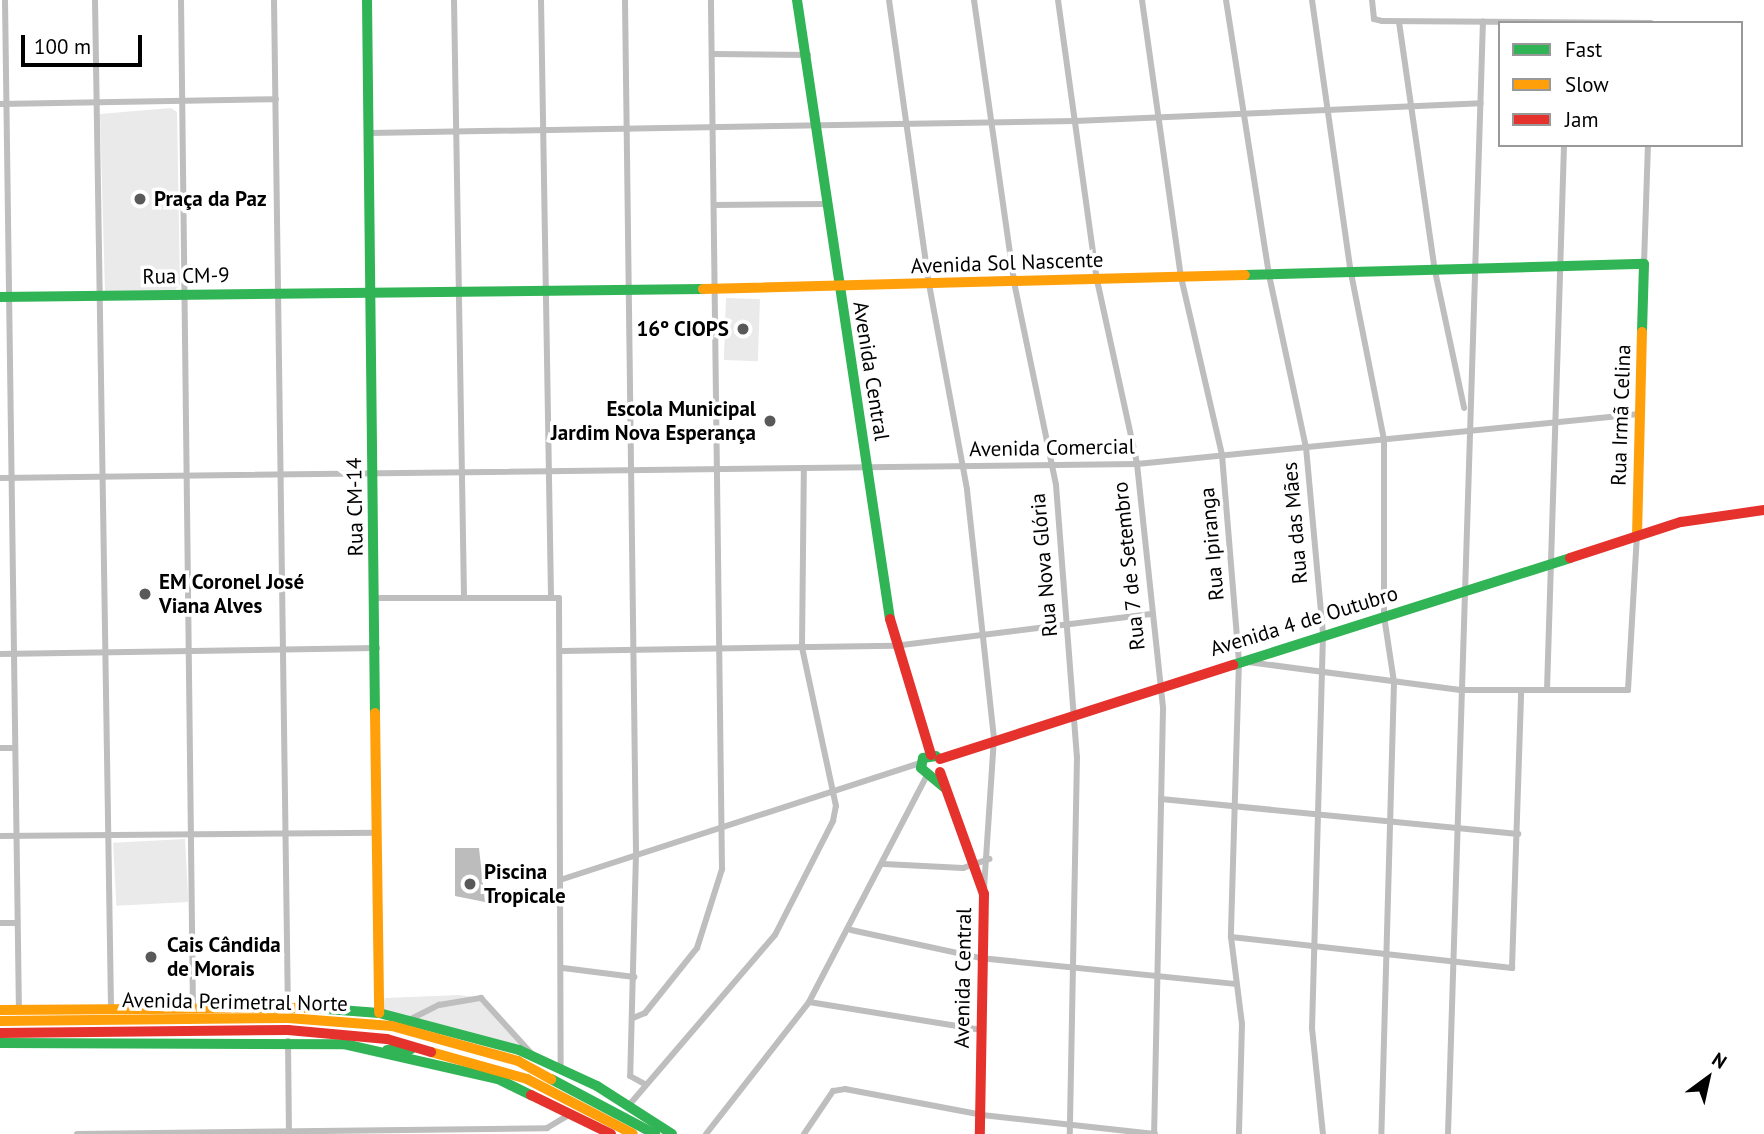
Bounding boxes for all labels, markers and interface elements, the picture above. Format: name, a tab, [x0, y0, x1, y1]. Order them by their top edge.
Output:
scale bar	[24, 21, 145, 65]
legend	[1498, 21, 1743, 147]
text: 100 m	[34, 33, 91, 60]
text: Fast	[1565, 36, 1602, 63]
text: Slow	[1565, 71, 1609, 98]
text: Jam	[1565, 106, 1599, 133]
place label: Praça da Paz	[154, 186, 266, 212]
marker: Praça da Paz	[132, 191, 148, 207]
street label: Avenida Sol Nascente	[910, 247, 1104, 279]
street label: Rua CM-9	[142, 263, 230, 289]
street label: Avenida Central	[848, 300, 894, 442]
place label: 16º CIOPS	[636, 316, 729, 342]
marker: 16º CIOPS	[735, 321, 751, 337]
street label: Rua Irmã Celina	[1606, 344, 1636, 486]
place label: Escola Municipal Jardim Nova Esperança	[551, 396, 756, 446]
marker: Escola Municipal Jardim Nova Esperança	[762, 413, 778, 429]
street label: Avenida Comercial	[969, 434, 1135, 462]
street label: Rua CM-14	[342, 457, 368, 557]
street label: Rua das Mães	[1277, 461, 1313, 585]
street label: Rua 7 de Setembro	[1108, 480, 1150, 652]
street label: Rua Ipiranga	[1195, 486, 1229, 602]
street label: Rua Nova Glória	[1025, 492, 1063, 638]
place label: EM Coronel José Viana Alves	[159, 569, 304, 619]
street label: Avenida 4 de Outubro	[1207, 580, 1401, 662]
marker: EM Coronel José Viana Alves	[137, 586, 153, 602]
place label: Piscina Tropicale	[484, 859, 566, 909]
marker: Piscina Tropicale	[462, 876, 478, 892]
street label: Avenida Central	[949, 907, 977, 1049]
place label: Cais Cândida de Morais	[167, 932, 281, 982]
marker: Cais Cândida de Morais	[141, 947, 161, 967]
street label: Avenida Perimetral Norte	[122, 987, 348, 1017]
north arrow	[1673, 1043, 1743, 1113]
text: N	[1708, 1047, 1731, 1074]

